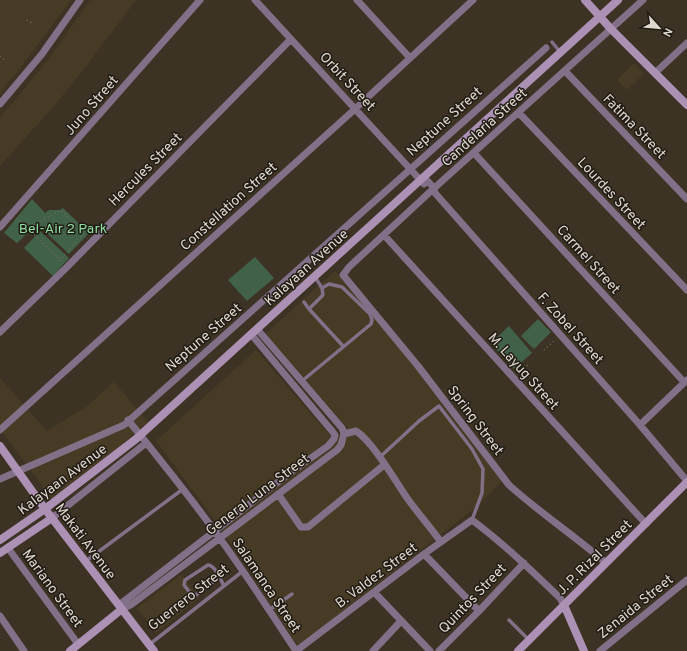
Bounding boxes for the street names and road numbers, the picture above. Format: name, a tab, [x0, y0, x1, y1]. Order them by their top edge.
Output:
street label: Orbit Street	[315, 49, 378, 115]
street label: Juno Street	[62, 73, 123, 139]
street label: Neptune Street	[404, 84, 486, 160]
street label: Candelaria Street	[439, 85, 531, 171]
street label: Fatima Street	[599, 91, 669, 163]
street label: Hercules Street	[106, 130, 186, 210]
street label: Lourdes Street	[573, 154, 649, 234]
street label: Constellation Street	[177, 159, 281, 255]
street label: Carmel Street	[552, 222, 623, 298]
street label: Kalayaan Avenue	[262, 226, 352, 310]
street label: F. Zobel Street	[533, 290, 607, 368]
street label: Neptune Street	[162, 300, 246, 376]
street label: M. Layug Street	[484, 330, 562, 414]
street label: Spring Street	[443, 383, 507, 459]
street label: Kalayaan Avenue	[15, 441, 111, 519]
street label: General Luna Street	[203, 451, 313, 540]
street label: Makati Avenue	[51, 501, 119, 583]
street label: J. P. Rizal Street	[554, 517, 636, 599]
street label: Salamanca Street	[228, 535, 304, 636]
street label: B. Valdez Street	[333, 540, 421, 613]
street label: Mariano Street	[18, 546, 86, 631]
street label: Guerrero Street	[145, 561, 233, 635]
street label: Quintos Street	[436, 561, 511, 638]
street label: Zenaida Street	[595, 571, 677, 643]

